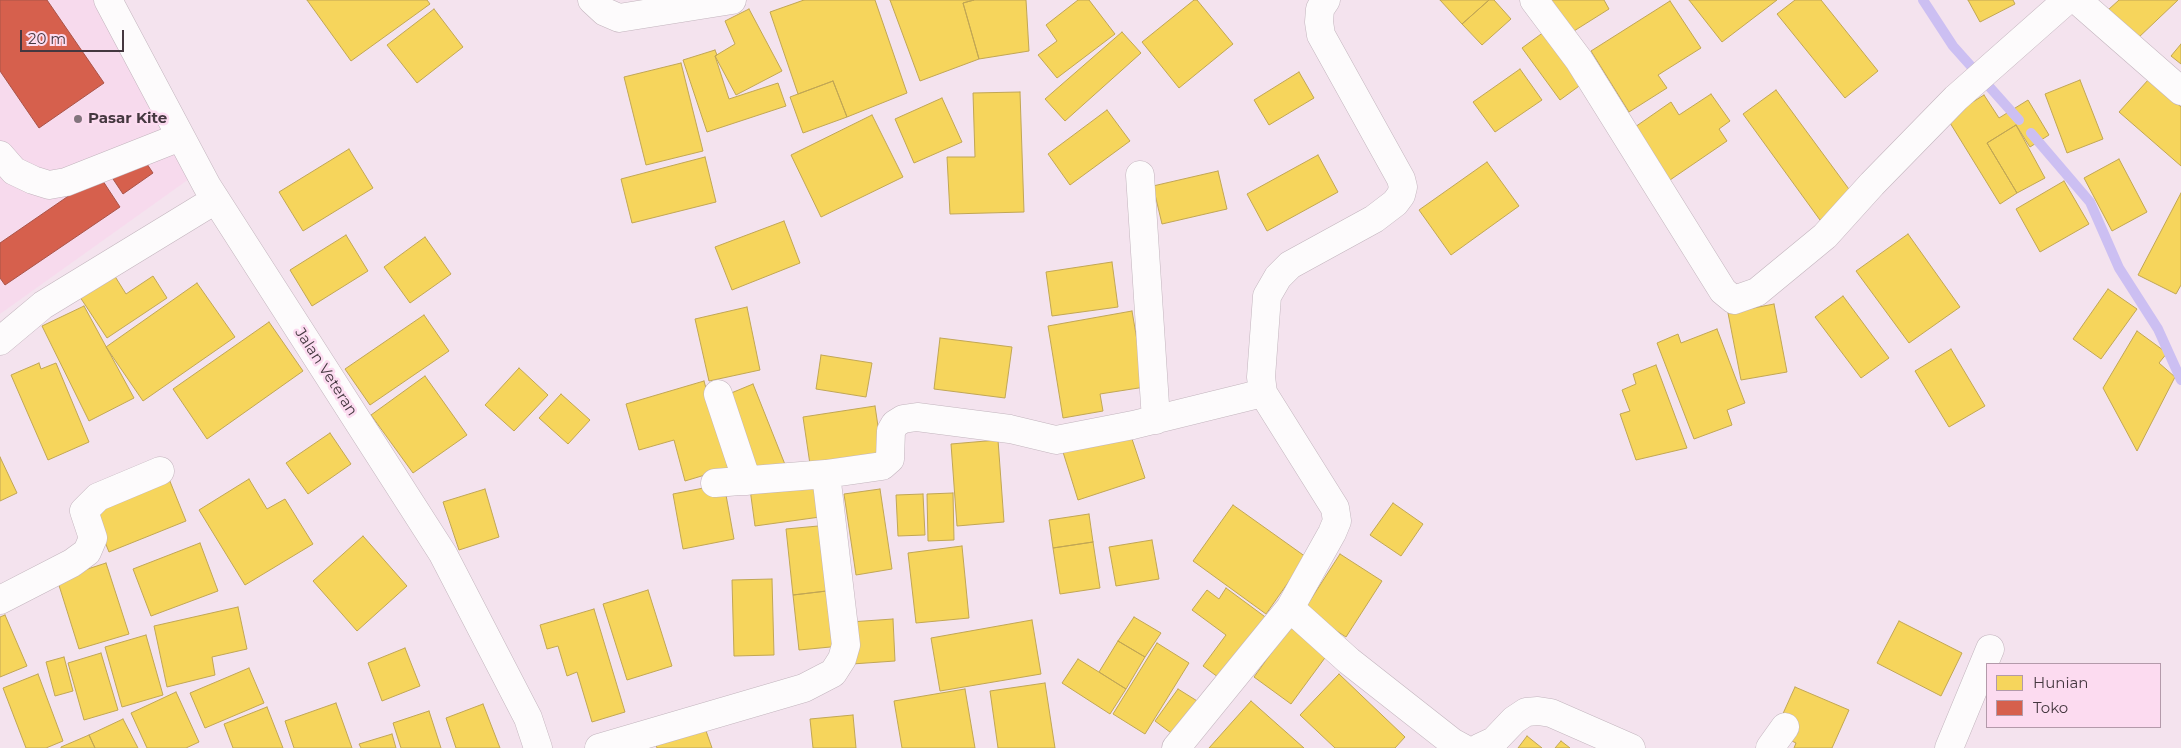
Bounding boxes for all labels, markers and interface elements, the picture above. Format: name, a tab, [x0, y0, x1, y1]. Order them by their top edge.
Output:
scale bar	[22, 20, 126, 52]
text: 20 m	[28, 29, 66, 48]
place label: Pasar Kite	[88, 110, 167, 128]
marker: Pasar Kite	[72, 113, 84, 125]
street label: Jalan Veteran	[291, 325, 361, 419]
legend	[1986, 663, 2161, 728]
text: Hunian	[2033, 673, 2088, 692]
text: Toko	[2033, 698, 2068, 717]

